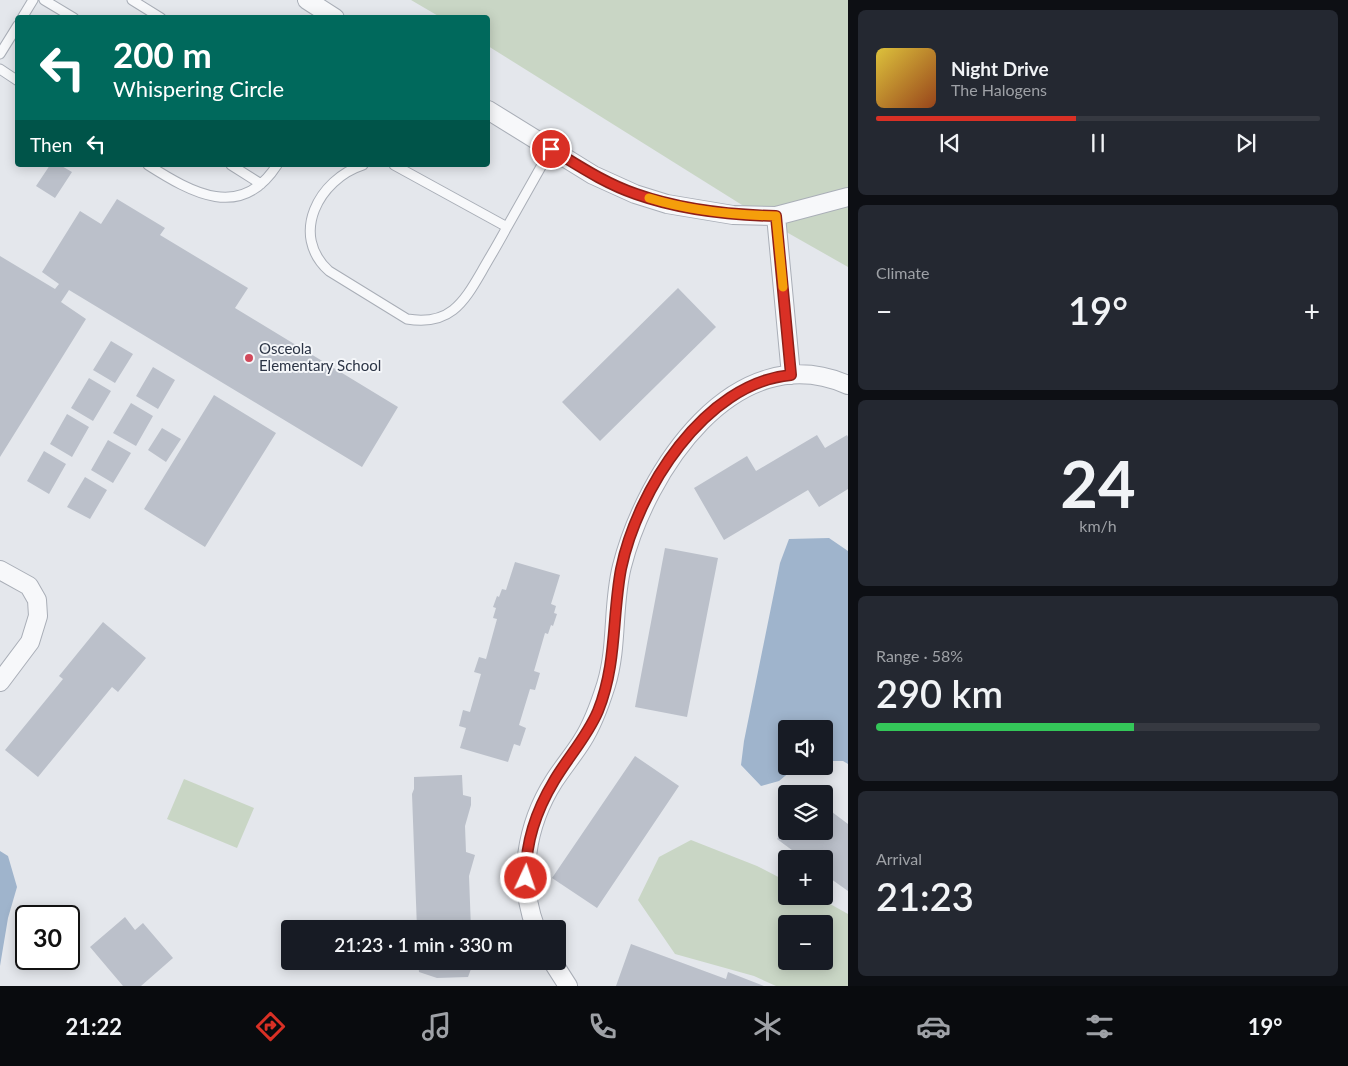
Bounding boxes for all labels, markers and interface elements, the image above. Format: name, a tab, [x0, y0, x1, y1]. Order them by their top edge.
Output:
text: 200 m	[113, 33, 212, 75]
icon: left	[30, 35, 95, 100]
text: Night Drive	[951, 57, 1049, 80]
text: Whispering Circle	[113, 75, 284, 102]
text: The Halogens	[951, 80, 1047, 99]
pin	[530, 128, 572, 170]
icon: previous	[936, 129, 964, 157]
icon: pause	[1084, 129, 1112, 157]
icon: next	[1232, 129, 1260, 157]
icon: left	[82, 130, 110, 158]
text: Then	[30, 133, 72, 156]
icon: arrive	[537, 135, 565, 163]
text: Climate	[876, 263, 929, 282]
text: 19°	[1068, 287, 1128, 333]
text: −	[876, 294, 892, 328]
text: +	[1304, 294, 1320, 328]
place label: Osceola Elementary School	[259, 339, 381, 374]
marker: Osceola Elementary School	[243, 352, 255, 364]
text: 24	[1060, 444, 1136, 522]
text: km/h	[1079, 516, 1117, 535]
text: Range · 58%	[876, 646, 963, 665]
text: 290 km	[876, 670, 1003, 716]
map controls	[778, 720, 833, 970]
button: sound	[778, 720, 833, 775]
button: layers	[778, 785, 833, 840]
text: Arrival	[876, 849, 922, 868]
button: +	[778, 850, 833, 905]
position arrow	[499, 851, 551, 903]
text: 21:23	[876, 873, 974, 919]
speed limit sign: 30	[15, 905, 80, 970]
button: −	[778, 915, 833, 970]
text: 21:23 · 1 min · 330 m	[334, 933, 513, 956]
icon: directions	[253, 1009, 288, 1044]
icon: music	[419, 1009, 454, 1044]
icon: phone	[585, 1009, 620, 1044]
icon: climate	[750, 1009, 785, 1044]
icon: car	[916, 1009, 951, 1044]
icon: filters	[1082, 1009, 1117, 1044]
text: 21:22	[65, 1013, 122, 1040]
text: 19°	[1248, 1013, 1282, 1040]

